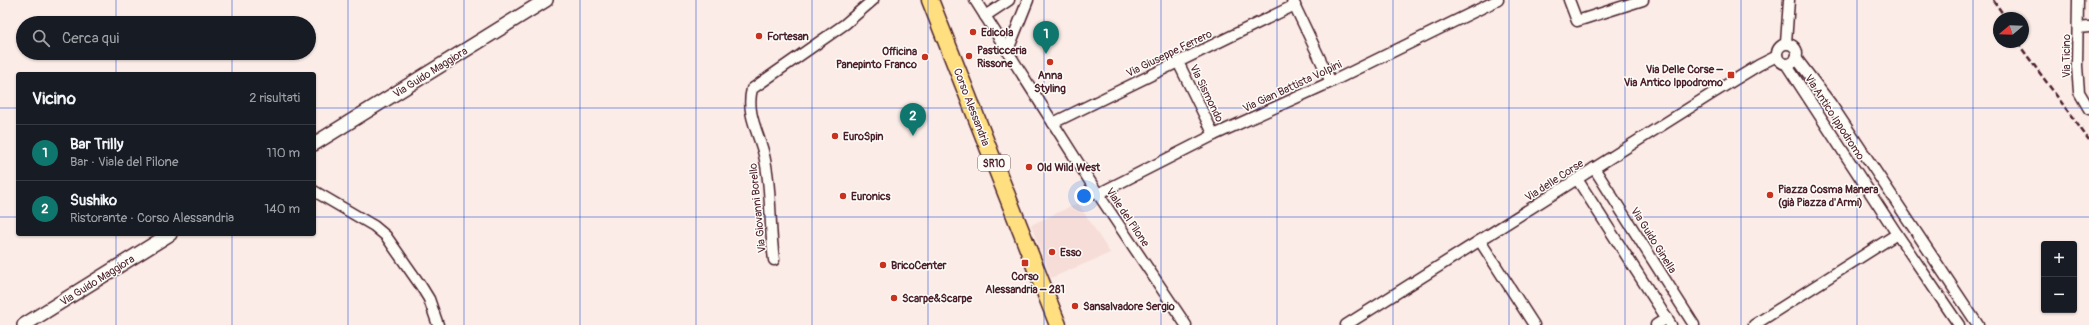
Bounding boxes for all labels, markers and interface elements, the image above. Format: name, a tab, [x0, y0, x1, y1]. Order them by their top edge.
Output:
north arrow	[1993, 12, 2029, 48]
search box	[16, 16, 316, 60]
pin: 1	[1033, 21, 1059, 54]
place label: Edicola	[981, 26, 1013, 39]
icon: search	[30, 27, 52, 49]
marker: Edicola	[968, 27, 978, 37]
street label: Via Giuseppe Ferrero	[1124, 27, 1214, 80]
text: Cerca qui	[62, 29, 119, 48]
place label: Fortesan	[767, 30, 809, 43]
marker: Fortesan	[754, 31, 764, 41]
street label: Via Ticino	[2060, 34, 2073, 78]
street label: Via Guido Maggiora	[391, 44, 470, 101]
place label: Pasticceria Rissone	[977, 44, 1027, 70]
place label: Officina Panepinto Franco	[836, 45, 917, 71]
marker: Pasticceria Rissone	[964, 51, 974, 61]
marker: Officina Panepinto Franco	[920, 52, 930, 62]
marker: Anna Styling	[1045, 57, 1055, 67]
street label: Via Gian Battista Volpini	[1241, 58, 1344, 115]
street label: Via Sismondo	[1187, 62, 1226, 124]
place label: Via Delle Corse – Via Antico Ippodromo	[1624, 63, 1724, 89]
street label: Corso Alessandria	[951, 66, 992, 148]
place label: Anna Styling	[1034, 69, 1066, 95]
marker: Via Delle Corse – Via Antico Ippodromo	[1726, 70, 1736, 80]
street label: Via Antico Ippodromo	[1802, 72, 1867, 163]
text: Vicino	[32, 88, 76, 109]
text: 2 risultati	[249, 90, 300, 106]
pin: 2	[900, 103, 926, 136]
place label: EuroSpin	[843, 130, 884, 143]
marker: EuroSpin	[830, 131, 840, 141]
text: Bar Trilly	[70, 135, 124, 154]
text: 1	[42, 145, 48, 161]
text: 110 m	[267, 145, 300, 161]
text: Bar · Viale del Pilone	[70, 154, 178, 170]
road number: SR10	[978, 155, 1010, 171]
street label: Via delle Corse	[1523, 156, 1586, 204]
place label: Old Wild West	[1037, 161, 1101, 174]
street label: Via Giovanni Borello	[746, 162, 769, 253]
marker: Old Wild West	[1024, 162, 1034, 172]
place label: Piazza Cosma Manera (già Piazza d'Armi)	[1778, 183, 1878, 209]
street label: Viale del Pilone	[1103, 185, 1152, 250]
your location	[1074, 186, 1094, 206]
place label: Euronics	[851, 190, 891, 203]
marker: Piazza Cosma Manera (già Piazza d'Armi)	[1765, 190, 1775, 200]
text: Sushiko	[70, 191, 117, 210]
marker: Euronics	[838, 191, 848, 201]
text: 2	[41, 201, 49, 217]
text: 140 m	[264, 201, 300, 217]
street label: Via Guido Ginella	[1628, 205, 1679, 276]
text: Ristorante · Corso Alessandria	[70, 210, 234, 226]
map controls	[2041, 241, 2077, 313]
button: +	[2041, 241, 2077, 277]
place label: Esso	[1060, 246, 1082, 259]
marker: Esso	[1047, 247, 1057, 257]
street label: Via Guido Maggiora	[58, 252, 137, 309]
marker: Corso Alessandria – 281	[1020, 258, 1030, 268]
place label: BricoCenter	[891, 259, 948, 272]
marker: BricoCenter	[878, 260, 888, 270]
place label: Corso Alessandria – 281	[985, 270, 1065, 296]
button: −	[2041, 277, 2077, 313]
place label: Scarpe&Scarpe	[902, 292, 973, 305]
marker: Scarpe&Scarpe	[889, 293, 899, 303]
place label: Sansalvadore Sergio	[1083, 300, 1175, 313]
marker: Sansalvadore Sergio	[1070, 301, 1080, 311]

